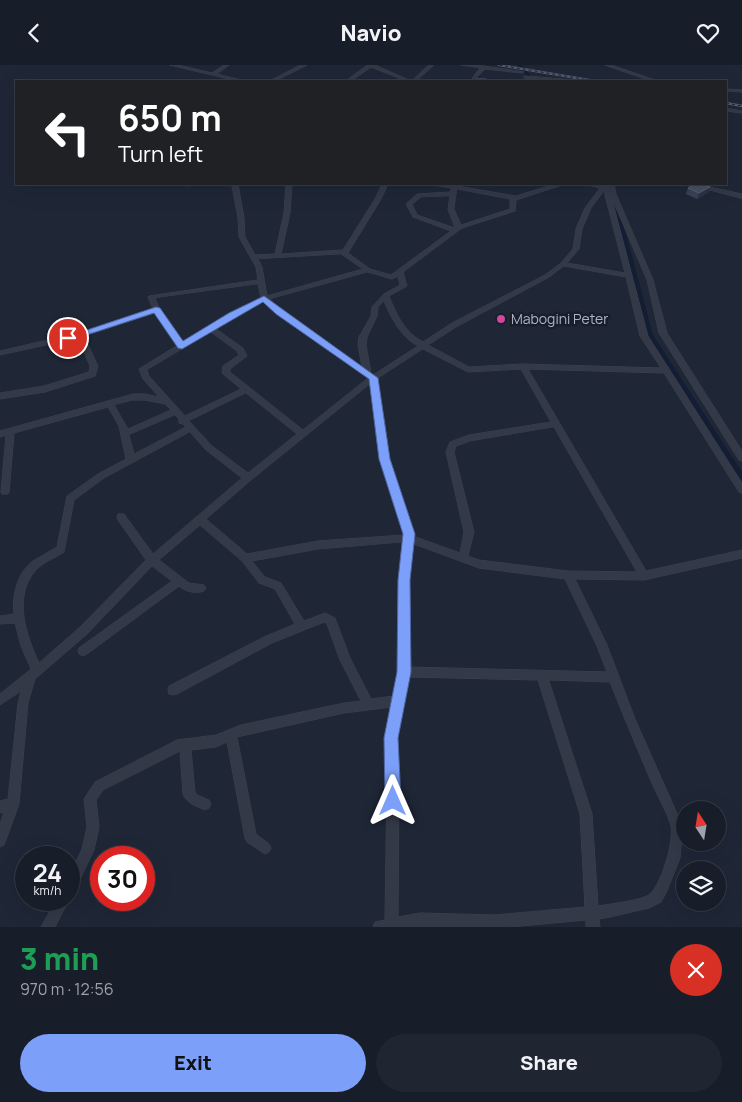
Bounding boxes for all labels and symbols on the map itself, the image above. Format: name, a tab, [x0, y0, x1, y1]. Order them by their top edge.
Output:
place label: Mabogini Peter	[511, 309, 608, 328]
marker: Mabogini Peter	[495, 313, 507, 325]
pin	[47, 317, 89, 359]
position arrow	[366, 774, 418, 826]
north arrow	[676, 801, 726, 851]
speed limit sign: 30	[90, 846, 155, 911]

